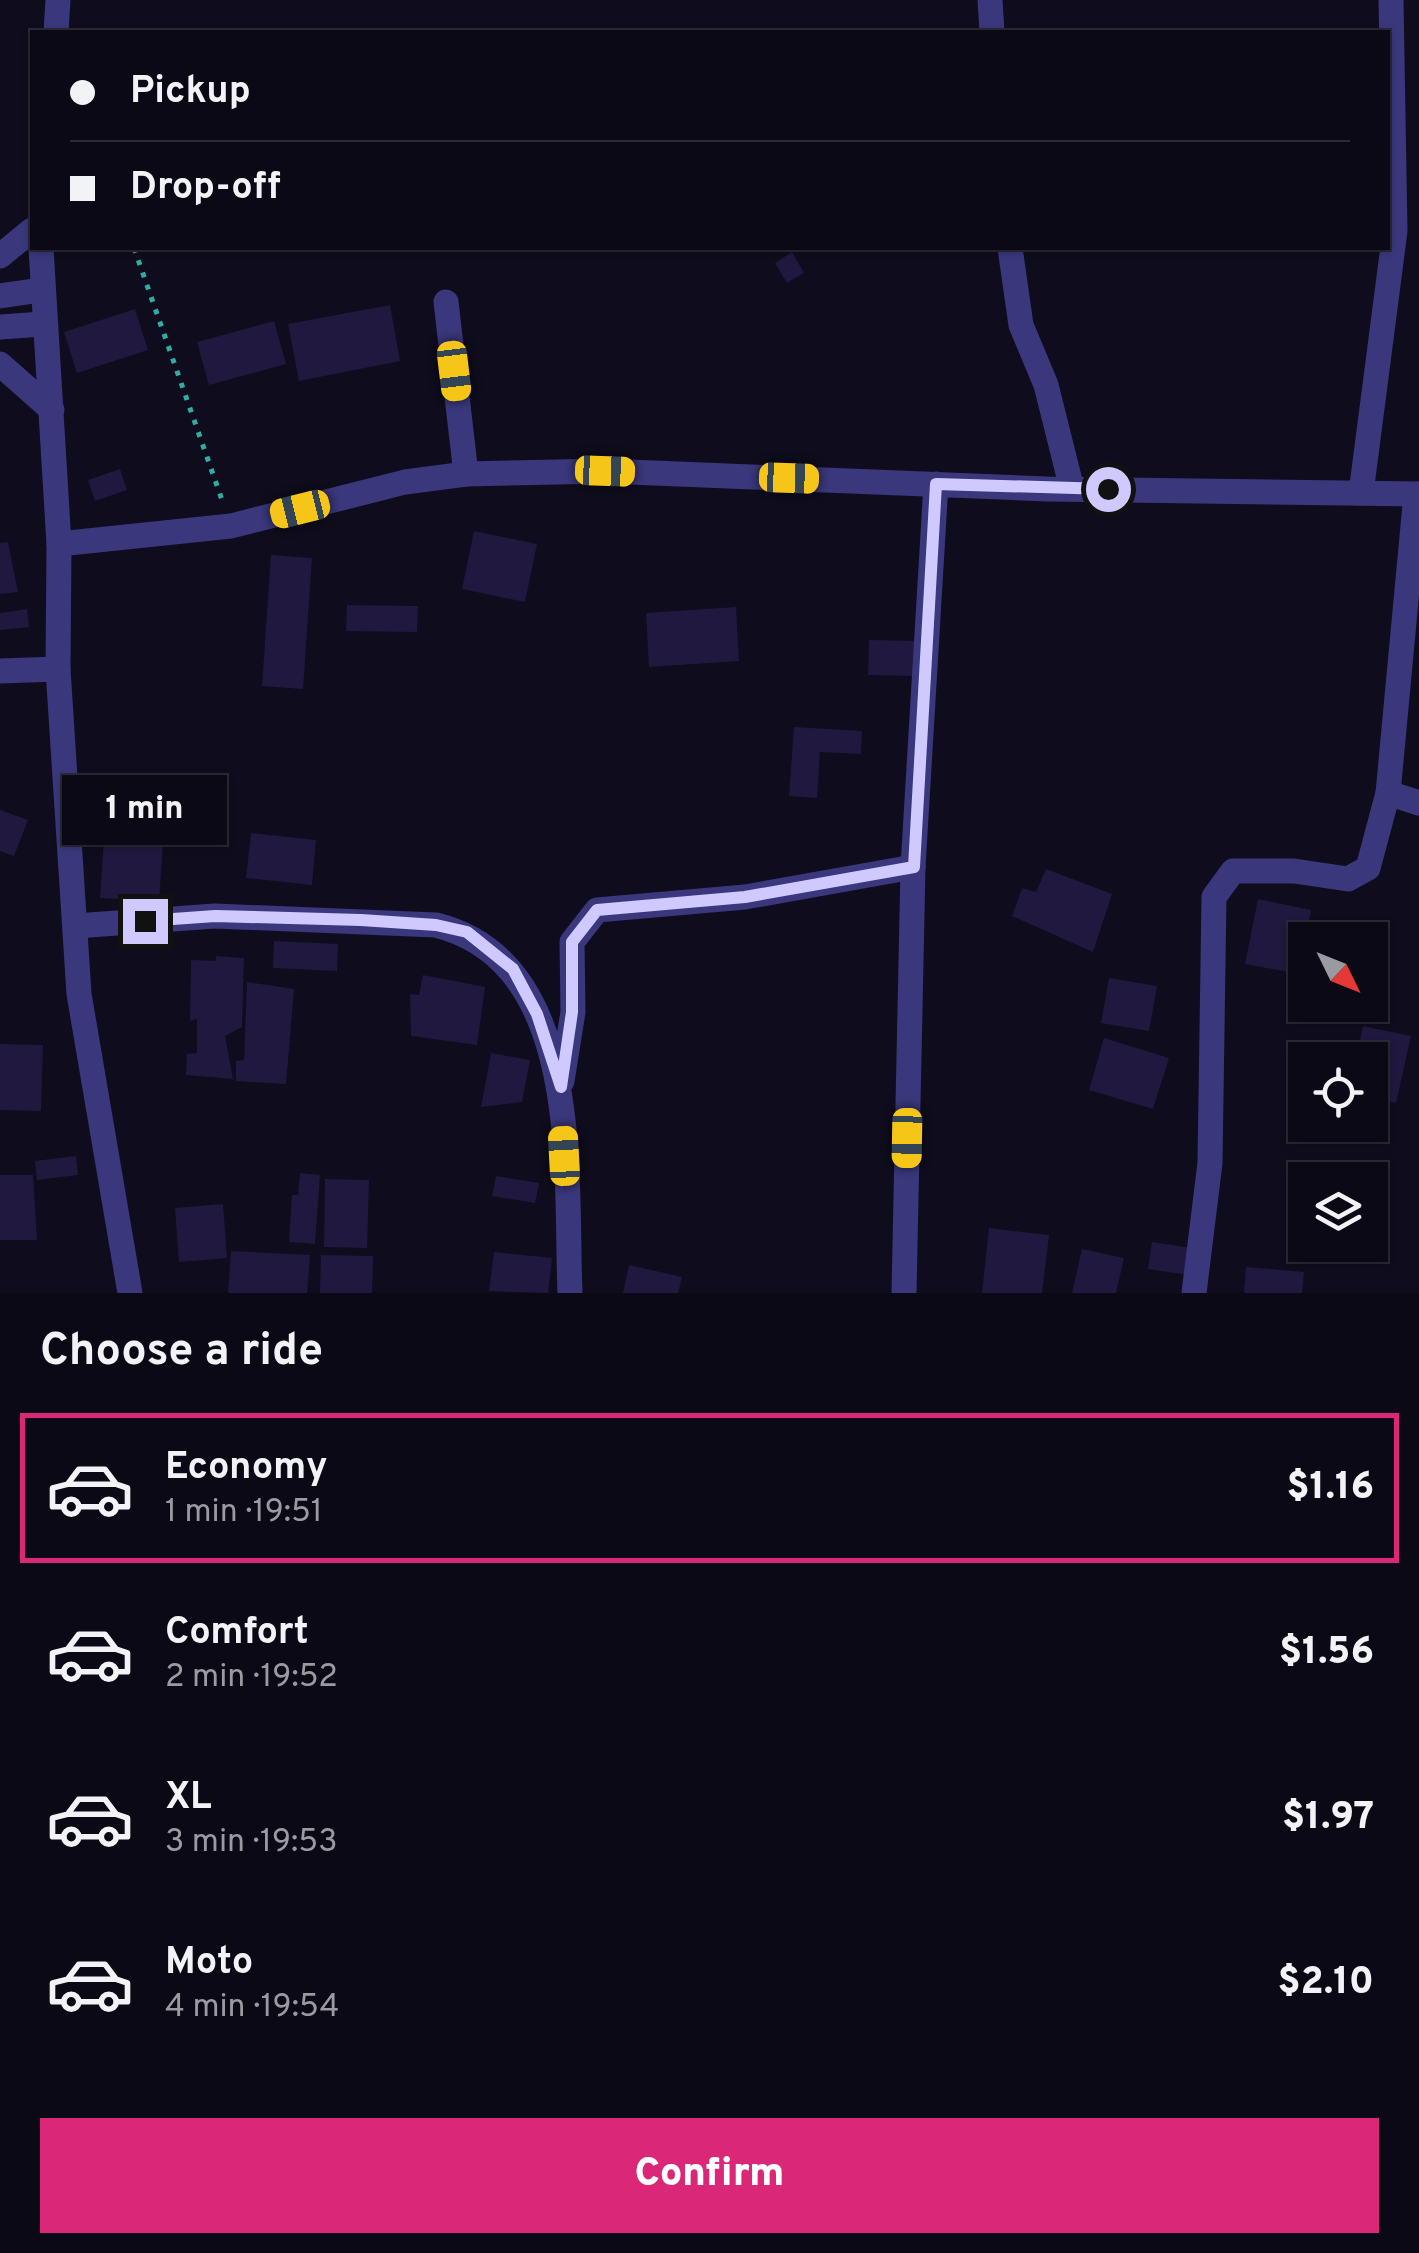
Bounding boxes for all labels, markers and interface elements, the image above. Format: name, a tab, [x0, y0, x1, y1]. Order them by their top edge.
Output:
text: Pickup	[130, 68, 251, 117]
text: Drop-off	[130, 164, 281, 213]
car	[435, 339, 473, 403]
car	[574, 455, 636, 487]
car	[758, 462, 820, 494]
route start	[1086, 467, 1131, 512]
car	[267, 487, 333, 531]
callout: 1 min	[62, 776, 228, 846]
text: 1 min	[105, 790, 184, 830]
route end	[123, 899, 168, 944]
north arrow	[1288, 922, 1388, 1022]
map controls	[1288, 922, 1388, 1262]
button: locate	[1288, 1042, 1388, 1142]
car	[891, 1108, 923, 1168]
car	[547, 1125, 581, 1187]
button: layers	[1288, 1162, 1388, 1262]
text: Choose a ride	[40, 1324, 323, 1381]
icon: car	[45, 1443, 135, 1533]
text: Economy	[165, 1444, 327, 1493]
text: $1.16	[1286, 1464, 1374, 1513]
text: 1 min · 19:51	[165, 1493, 323, 1533]
icon: car	[45, 1608, 135, 1698]
text: Comfort	[165, 1609, 309, 1658]
text: $1.56	[1279, 1629, 1374, 1678]
text: 2 min · 19:52	[165, 1658, 338, 1698]
icon: car	[45, 1773, 135, 1863]
text: XL	[165, 1774, 212, 1823]
text: $1.97	[1282, 1794, 1374, 1843]
text: 3 min · 19:53	[165, 1823, 337, 1863]
icon: car	[45, 1938, 135, 2028]
text: Moto	[165, 1939, 253, 1988]
text: $2.10	[1277, 1959, 1374, 2008]
text: 4 min · 19:54	[165, 1988, 339, 2028]
button: Confirm	[40, 2118, 1379, 2233]

